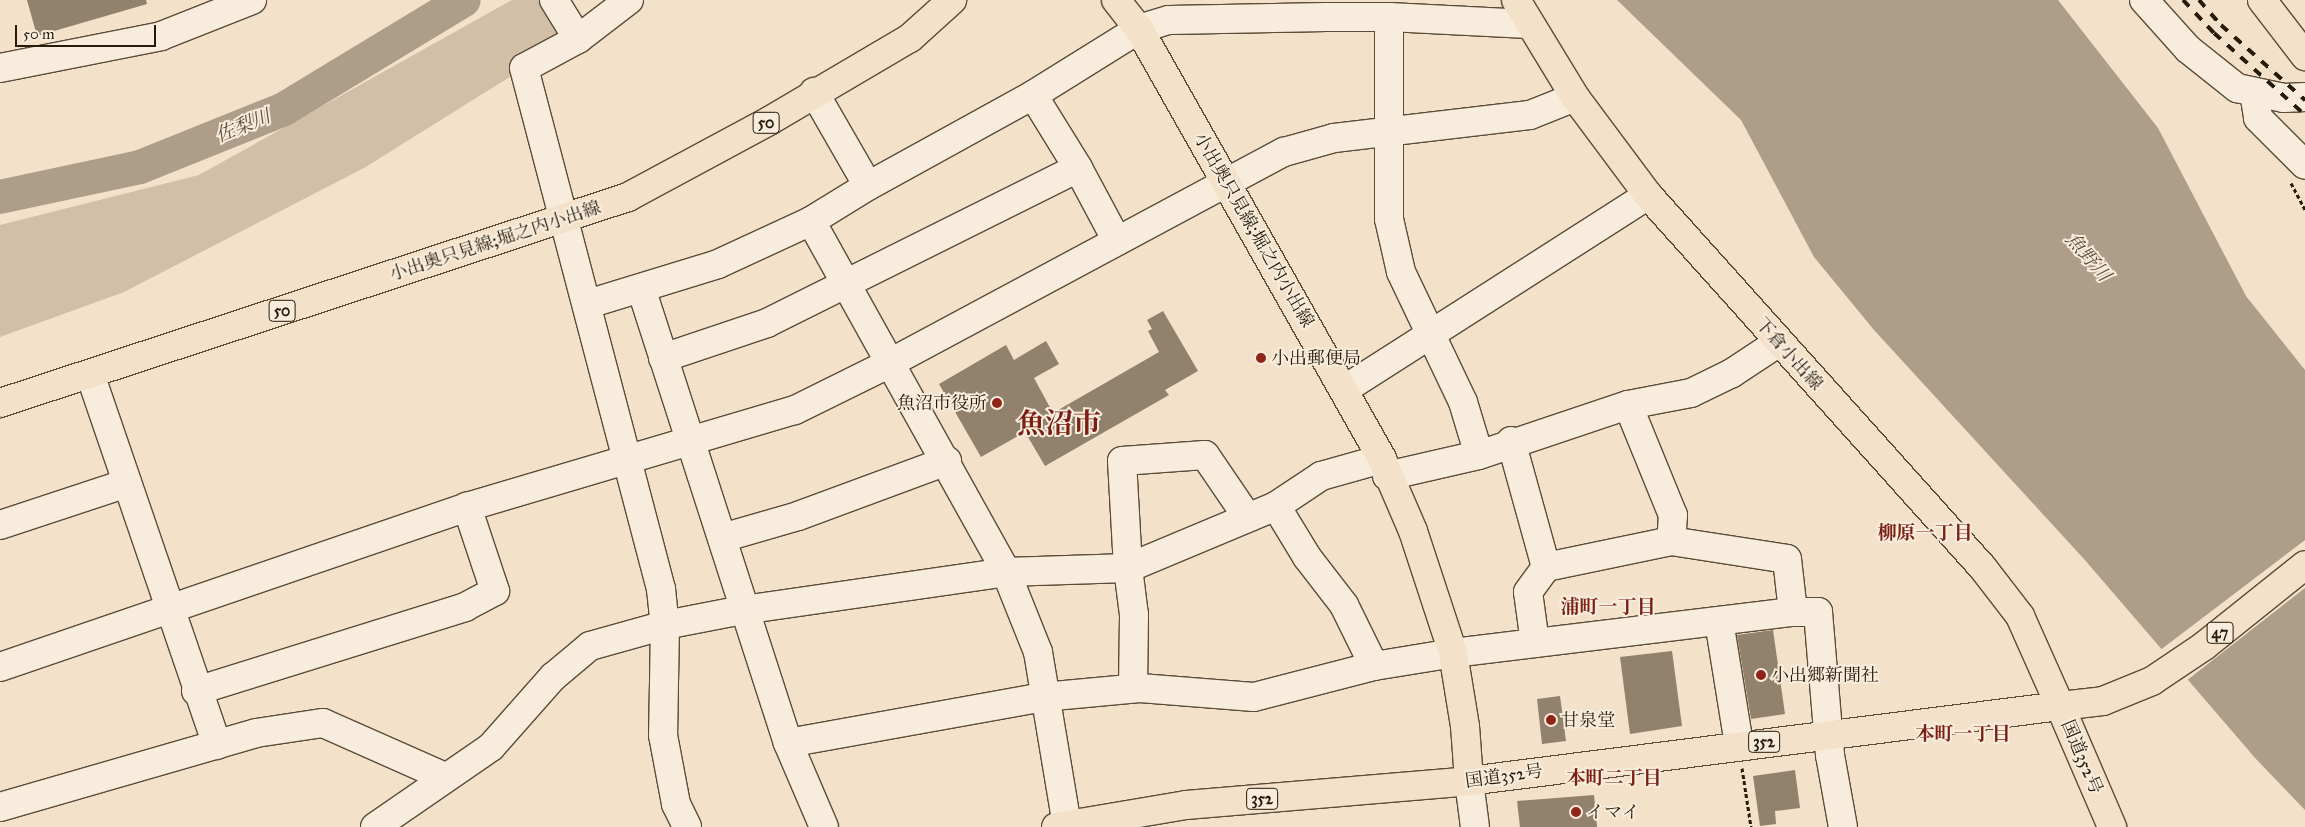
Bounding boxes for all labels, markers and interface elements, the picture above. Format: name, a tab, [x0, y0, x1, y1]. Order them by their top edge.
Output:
scale bar	[18, 15, 159, 47]
text: 50 m	[23, 25, 55, 43]
water label: 佐梨川	[212, 105, 274, 147]
road number: 50	[752, 110, 780, 136]
street label: 小出奥只見線;堀之内小出線	[1189, 129, 1319, 331]
street label: 小出奥只見線;堀之内小出線	[387, 197, 603, 285]
water label: 魚野川	[2061, 228, 2115, 286]
road number: 50	[268, 298, 296, 324]
street label: 下倉小出線	[1751, 313, 1827, 395]
place label: 小出郵便局	[1271, 347, 1361, 369]
marker: 小出郵便局	[1255, 352, 1267, 364]
place label: 魚沼市役所	[897, 392, 987, 414]
marker: 魚沼市役所	[991, 397, 1003, 409]
district label: 魚沼市	[1017, 407, 1101, 441]
district label: 柳原一丁目	[1878, 522, 1972, 544]
district label: 浦町一丁目	[1561, 596, 1655, 618]
road number: 47	[2206, 620, 2234, 646]
place label: 小出郷新聞社	[1771, 664, 1879, 686]
marker: 小出郷新聞社	[1755, 669, 1767, 681]
place label: 甘泉堂	[1561, 709, 1615, 731]
marker: 甘泉堂	[1545, 714, 1557, 726]
street label: 国道352号	[2057, 717, 2107, 797]
district label: 本町一丁目	[1916, 723, 2010, 745]
road number: 352	[1748, 729, 1780, 756]
street label: 国道352号	[1464, 760, 1544, 792]
district label: 本町二丁目	[1567, 767, 1661, 789]
road number: 352	[1246, 786, 1278, 812]
place label: イマイ	[1586, 801, 1640, 823]
marker: イマイ	[1570, 806, 1582, 818]

